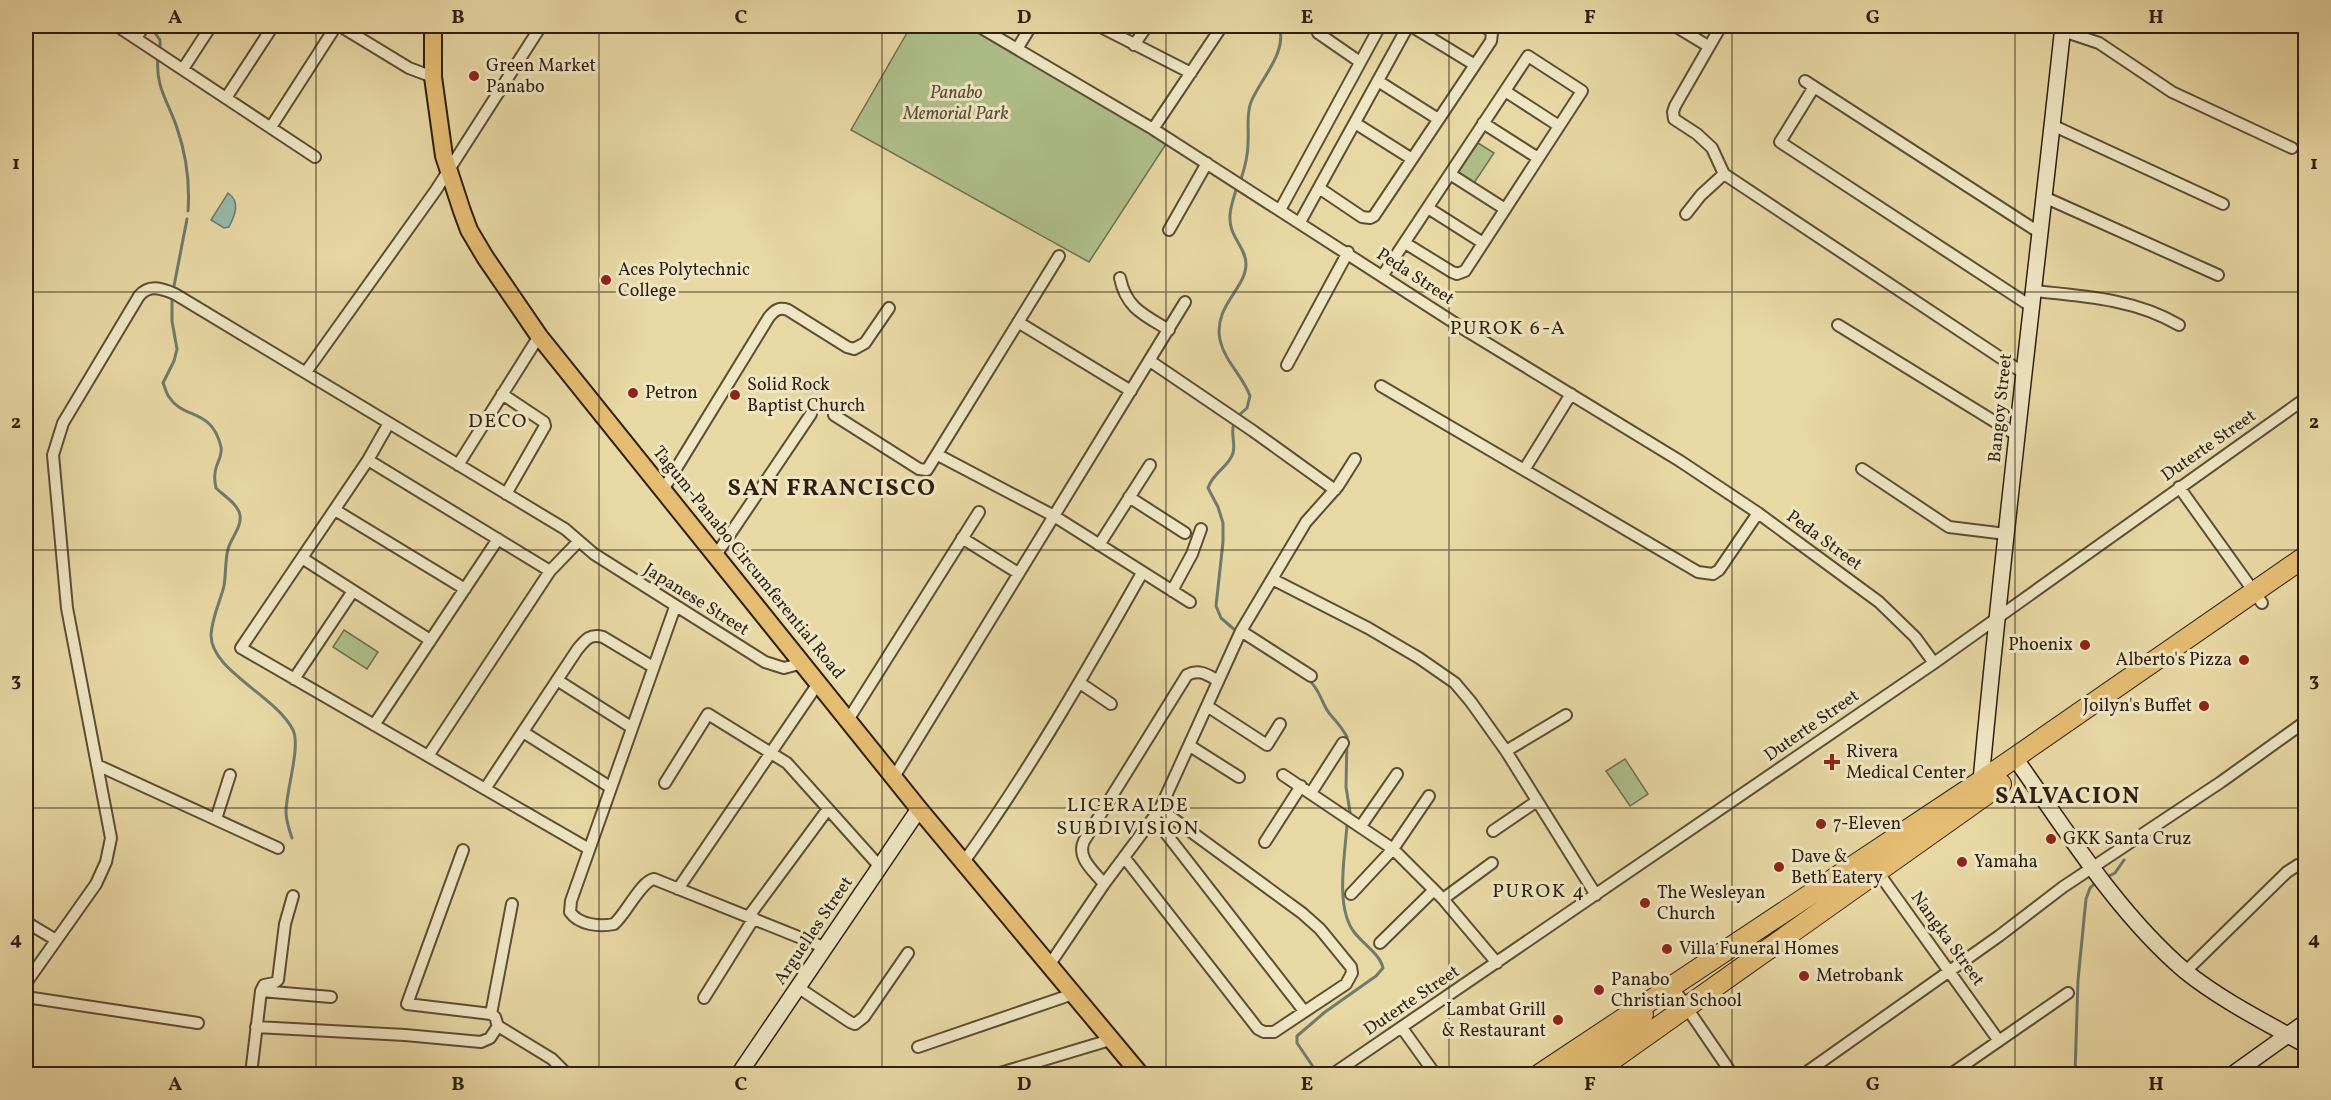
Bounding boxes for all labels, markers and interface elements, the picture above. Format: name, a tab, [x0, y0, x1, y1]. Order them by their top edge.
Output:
text: A	[168, 4, 182, 32]
text: B	[451, 4, 465, 32]
text: C	[735, 4, 748, 32]
text: D	[1017, 4, 1031, 32]
text: E	[1301, 4, 1313, 32]
text: F	[1584, 4, 1596, 32]
text: G	[1866, 4, 1880, 32]
text: H	[2148, 4, 2164, 32]
place label: Green Market Panabo	[486, 54, 596, 100]
marker: Green Market Panabo	[467, 69, 481, 83]
park label: Panabo Memorial Park	[902, 81, 1009, 127]
text: 1	[12, 150, 20, 178]
text: 1	[2310, 150, 2318, 178]
street label: Peda Street	[1371, 242, 1459, 312]
place label: Aces Polytechnic College	[618, 258, 750, 304]
marker: Aces Polytechnic College	[599, 273, 613, 287]
district label: PUROK 6-A	[1450, 315, 1566, 343]
street label: Bangoy Street	[1983, 352, 2019, 464]
place label: Solid Rock Baptist Church	[747, 373, 866, 419]
place label: Petron	[645, 381, 698, 406]
marker: Petron	[626, 386, 640, 400]
marker: Solid Rock Baptist Church	[728, 388, 742, 402]
street label: Duterte Street	[2156, 404, 2262, 488]
district label: DECO	[468, 408, 528, 436]
text: 2	[11, 409, 21, 437]
text: 2	[2309, 409, 2319, 437]
street label: Tagum-Panabo Circumferential Road	[646, 441, 850, 685]
district label: SAN FRANCISCO	[728, 472, 936, 506]
street label: Peda Street	[1781, 505, 1867, 577]
street label: Japanese Street	[638, 557, 754, 643]
place label: Phoenix	[2008, 633, 2073, 658]
marker: Phoenix	[2078, 638, 2092, 652]
place label: Alberto's Pizza	[2115, 648, 2232, 673]
marker: Alberto's Pizza	[2237, 653, 2251, 667]
text: 3	[11, 667, 21, 695]
text: 3	[2309, 667, 2319, 695]
street label: Duterte Street	[1759, 684, 1865, 768]
place label: Joilyn's Buffet	[2083, 694, 2192, 719]
marker: Joilyn's Buffet	[2197, 699, 2211, 713]
place label: Rivera Medical Center	[1846, 740, 1966, 786]
marker: Rivera Medical Center	[1823, 753, 1841, 771]
district label: SALVACION	[1995, 780, 2141, 814]
district label: LICERALDE SUBDIVISION	[1056, 792, 1200, 843]
place label: 7-Eleven	[1833, 812, 1901, 837]
marker: 7-Eleven	[1814, 817, 1828, 831]
place label: GKK Santa Cruz	[2063, 827, 2191, 852]
marker: GKK Santa Cruz	[2044, 832, 2058, 846]
place label: Dave & Beth Eatery	[1791, 845, 1883, 891]
place label: Yamaha	[1974, 850, 2038, 875]
marker: Yamaha	[1955, 855, 1969, 869]
marker: Dave & Beth Eatery	[1772, 860, 1786, 874]
street label: Arguelles Street	[768, 872, 860, 990]
district label: PUROK 4	[1492, 878, 1586, 906]
place label: The Wesleyan Church	[1657, 881, 1766, 927]
street label: Nangka Street	[1904, 886, 1990, 992]
marker: The Wesleyan Church	[1638, 896, 1652, 910]
text: 4	[10, 926, 22, 954]
text: 4	[2308, 926, 2320, 954]
place label: Villa Funeral Homes	[1679, 937, 1839, 962]
marker: Villa Funeral Homes	[1660, 942, 1674, 956]
street label: Duterte Street	[1359, 960, 1465, 1042]
place label: Metrobank	[1816, 964, 1904, 989]
place label: Panabo Christian School	[1611, 968, 1742, 1014]
marker: Metrobank	[1797, 969, 1811, 983]
marker: Panabo Christian School	[1592, 983, 1606, 997]
place label: Lambat Grill & Restaurant	[1442, 998, 1546, 1044]
marker: Lambat Grill & Restaurant	[1551, 1013, 1565, 1027]
text: A	[168, 1071, 182, 1099]
text: B	[451, 1071, 465, 1099]
text: C	[735, 1071, 748, 1099]
text: D	[1017, 1071, 1031, 1099]
text: E	[1301, 1071, 1313, 1099]
text: F	[1584, 1071, 1596, 1099]
text: G	[1866, 1071, 1880, 1099]
text: H	[2148, 1071, 2164, 1099]

